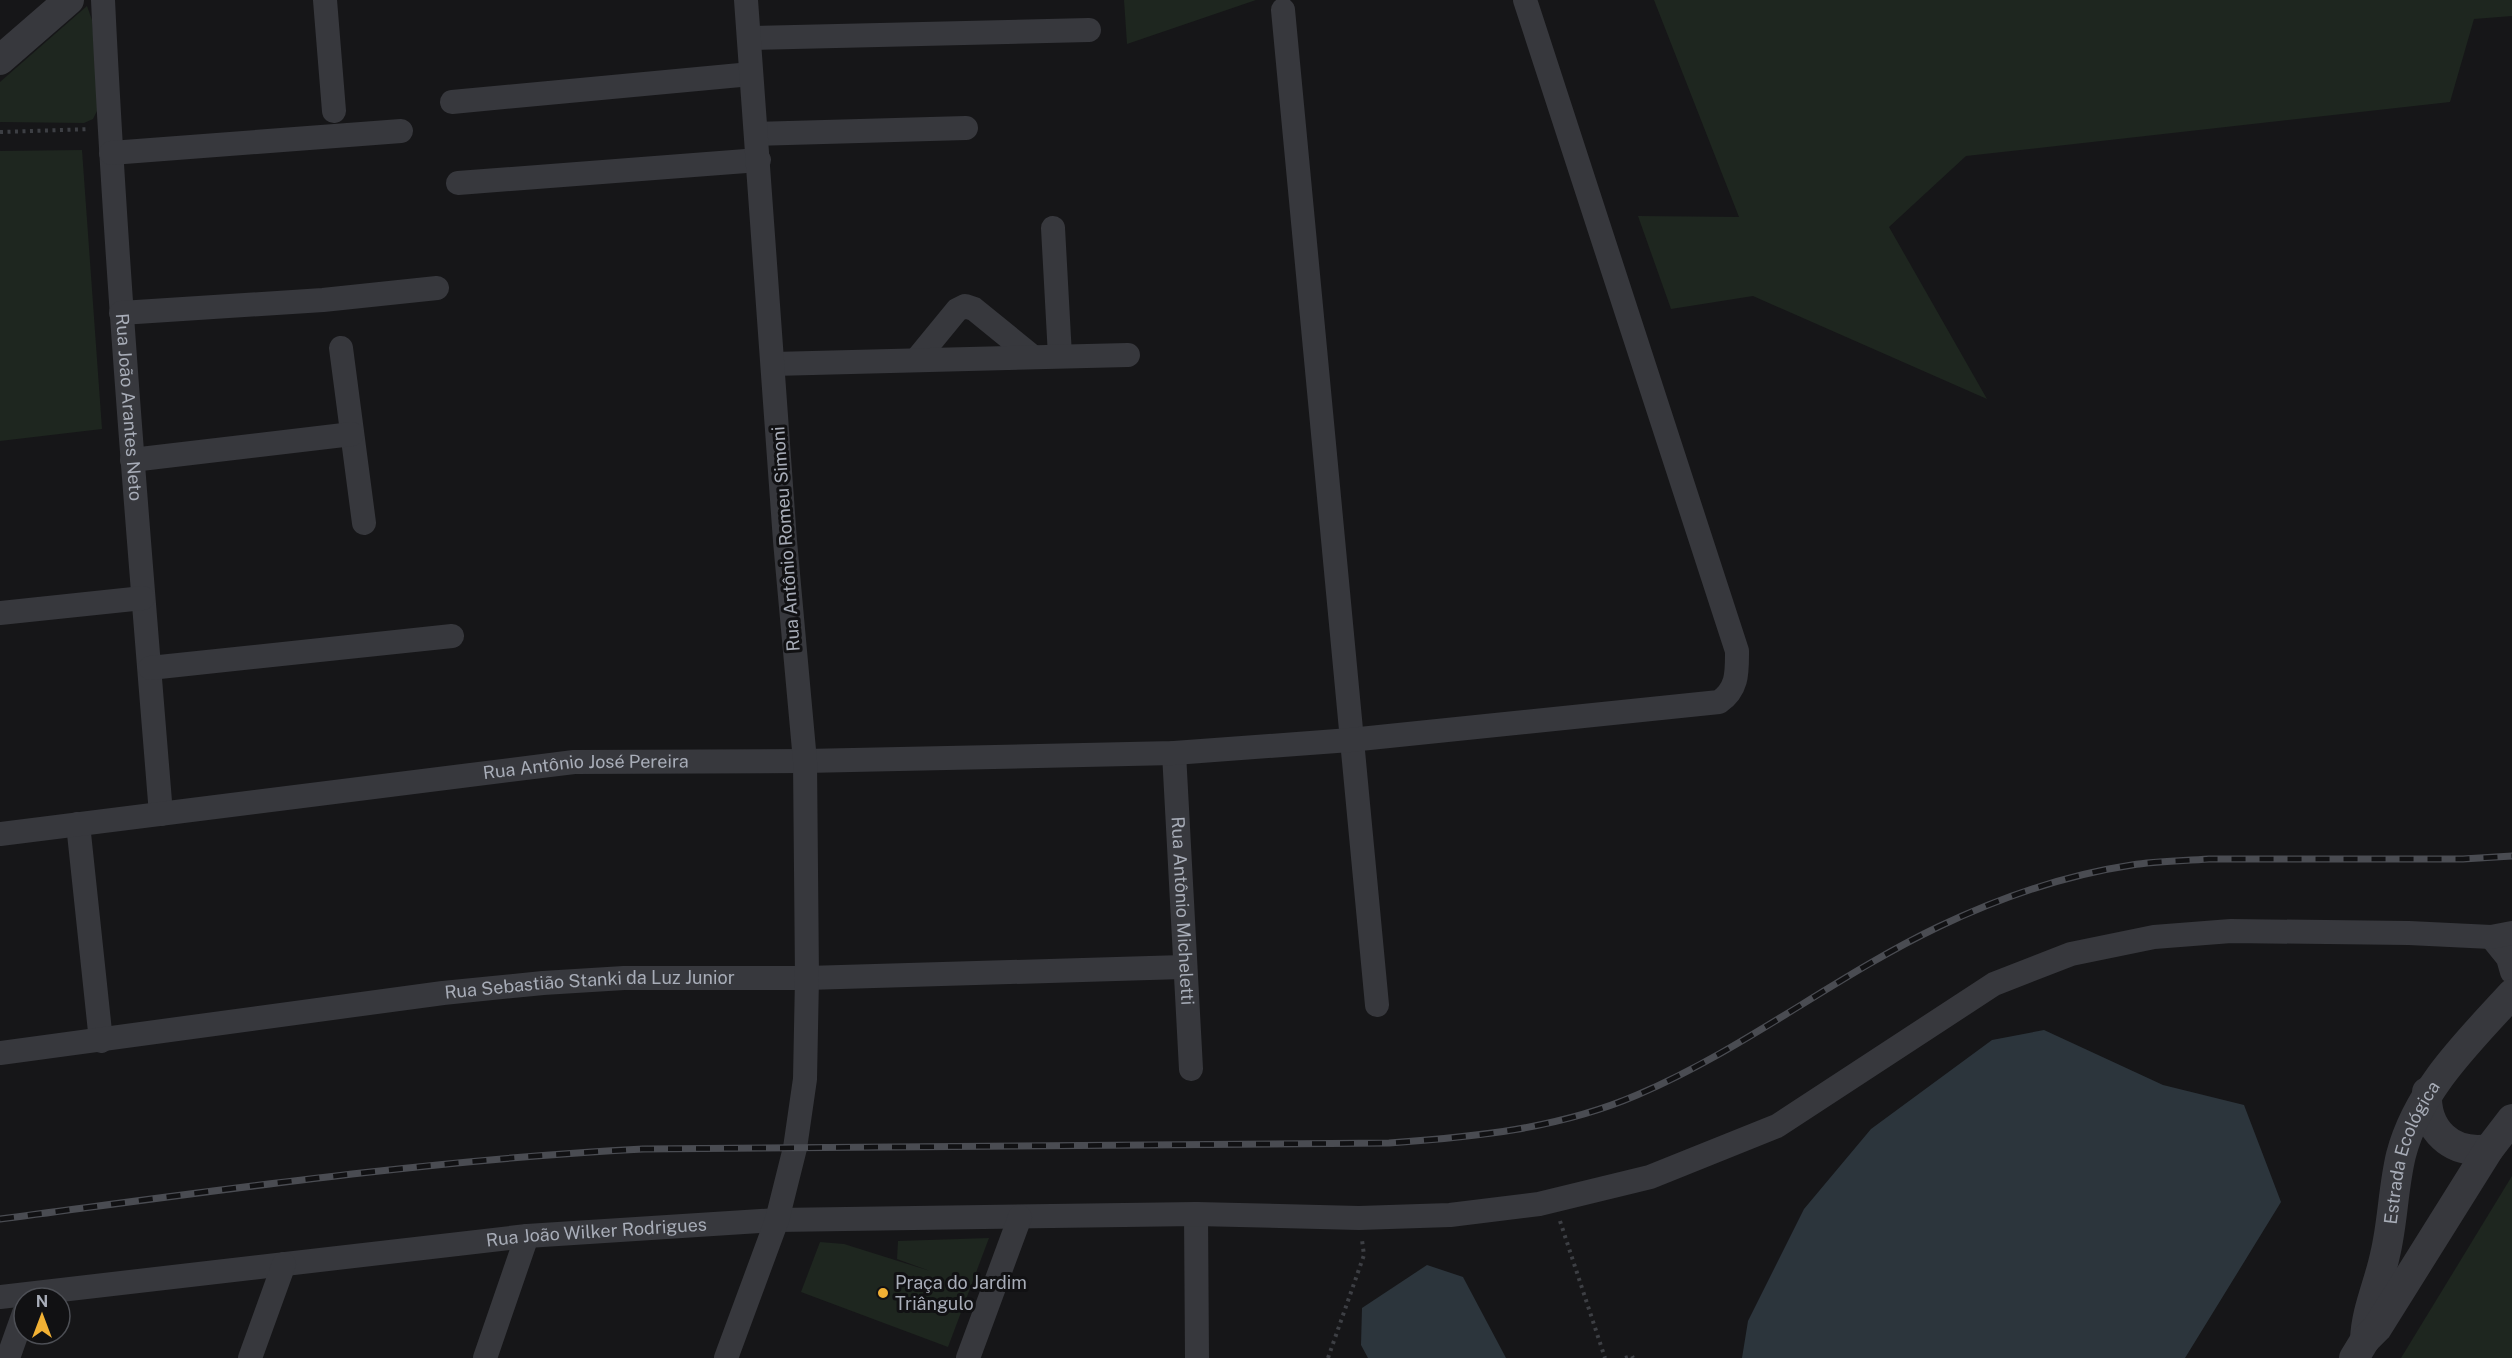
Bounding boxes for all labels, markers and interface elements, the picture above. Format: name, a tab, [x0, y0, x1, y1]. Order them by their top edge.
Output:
street label: Rua João Arantes Neto	[112, 313, 147, 502]
street label: Rua Antônio Romeu Simoni	[767, 426, 804, 652]
street label: Rua Antônio José Pereira	[482, 751, 689, 783]
street label: Rua Antônio Micheletti	[1167, 816, 1199, 1006]
street label: Rua Sebastião Stanki da Luz Junior	[443, 967, 735, 1003]
street label: Estrada Ecológica	[2380, 1077, 2444, 1225]
street label: Rua João Wilker Rodrigues	[485, 1214, 707, 1251]
place label: Praça do Jardim Triângulo	[895, 1272, 1027, 1314]
north arrow	[12, 1286, 72, 1346]
marker: Praça do Jardim Triângulo	[876, 1286, 890, 1300]
text: N	[36, 1292, 48, 1311]

